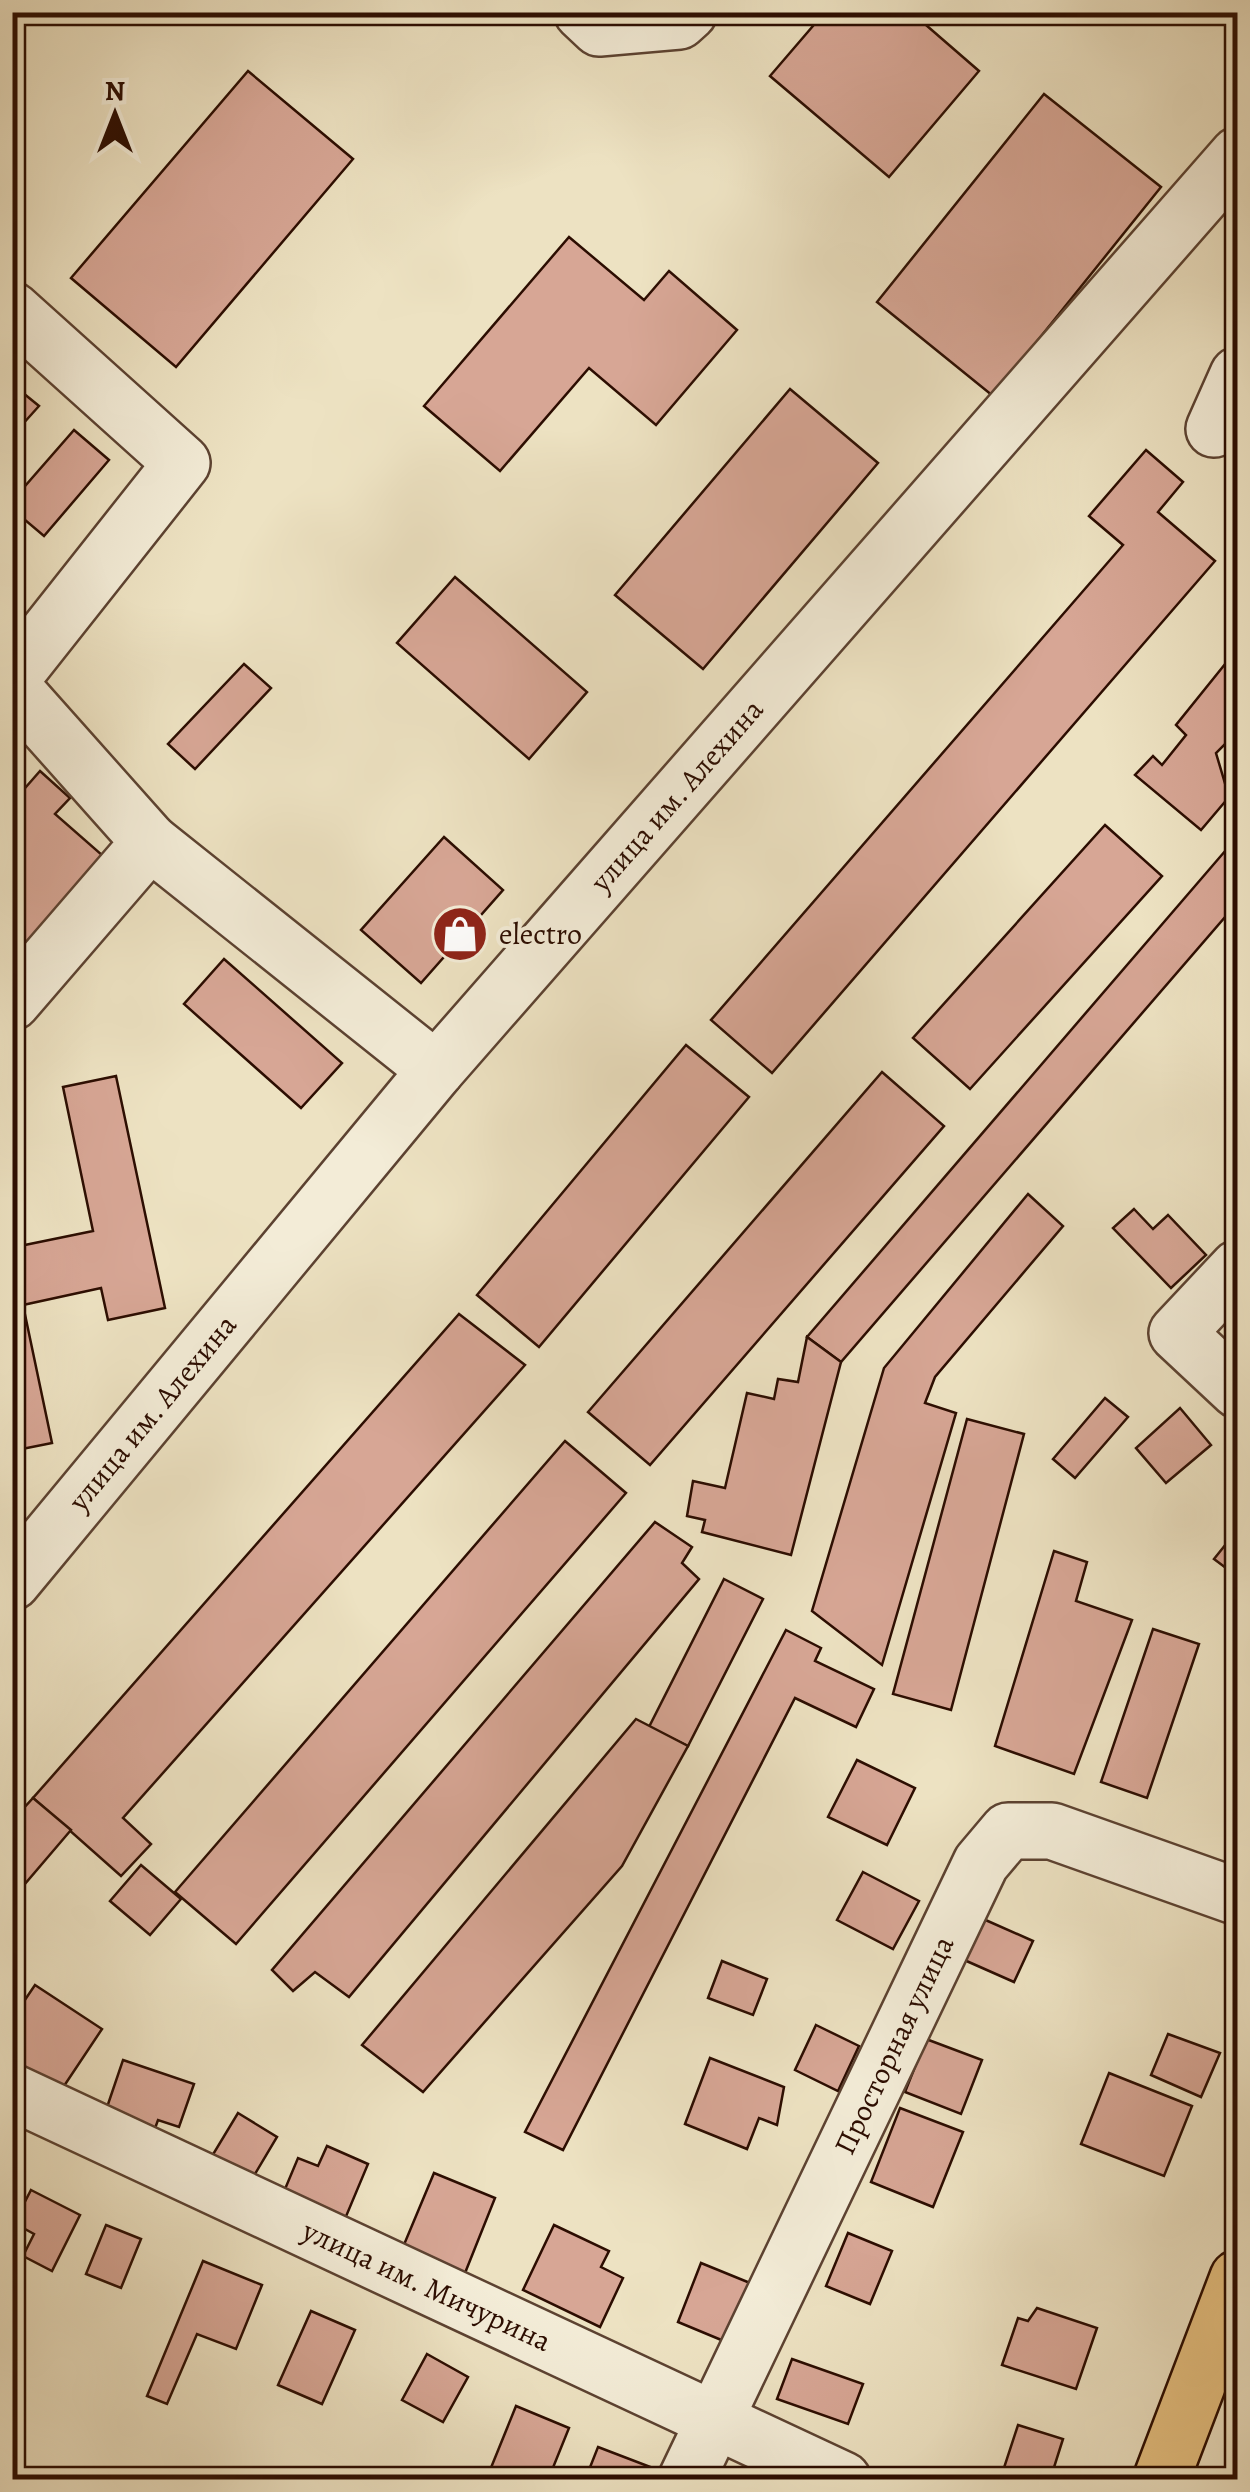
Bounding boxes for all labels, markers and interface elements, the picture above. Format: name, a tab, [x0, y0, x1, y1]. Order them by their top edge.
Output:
north arrow	[65, 65, 165, 165]
text: N	[105, 72, 125, 110]
street label: улица им. Алехина	[581, 690, 772, 901]
shop icon: electro	[430, 904, 490, 964]
place label: electro	[499, 914, 582, 954]
street label: улица им. Алехина	[58, 1306, 246, 1520]
street label: Просторная улица	[825, 1929, 963, 2161]
street label: улица им. Мичурина	[295, 2210, 558, 2361]

